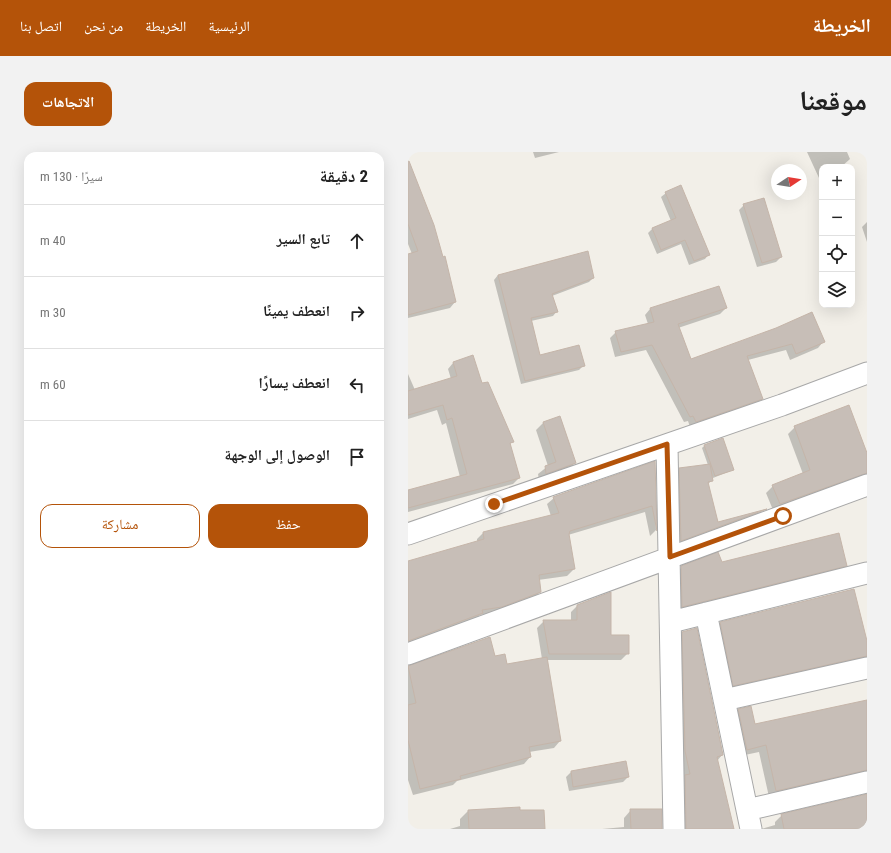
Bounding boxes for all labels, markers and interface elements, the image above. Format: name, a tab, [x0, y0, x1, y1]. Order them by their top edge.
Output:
text: الخريطة	[813, 14, 871, 37]
text: اتصل بنا	[20, 18, 62, 34]
text: من نحن	[84, 18, 123, 34]
text: الخريطة	[145, 18, 186, 34]
text: الرئيسية	[208, 18, 250, 34]
button: الاتجاهات	[24, 82, 112, 126]
text: موقعنا	[799, 84, 867, 117]
north arrow	[771, 164, 807, 200]
map controls	[819, 164, 855, 308]
button: +	[819, 164, 855, 200]
text: 2 دقيقة	[320, 166, 368, 186]
text: سيرًا · 130 m	[40, 169, 103, 184]
button: −	[819, 200, 855, 236]
text: تابع السير	[277, 230, 330, 248]
icon: ahead	[346, 230, 368, 252]
text: 40 m	[40, 233, 66, 248]
button: locate	[819, 236, 855, 272]
button: layers	[819, 272, 855, 308]
text: انعطف يمينًا	[263, 302, 330, 320]
icon: right	[346, 302, 368, 324]
text: 30 m	[40, 305, 66, 320]
text: انعطف يسارًا	[259, 374, 330, 392]
icon: left	[346, 374, 368, 396]
text: 60 m	[40, 377, 66, 392]
text: الوصول إلى الوجهة	[224, 446, 330, 464]
icon: arrive	[346, 446, 368, 468]
route end	[485, 495, 503, 513]
button: مشاركة	[40, 504, 200, 548]
button: حفظ	[208, 504, 368, 548]
route start	[774, 507, 792, 525]

